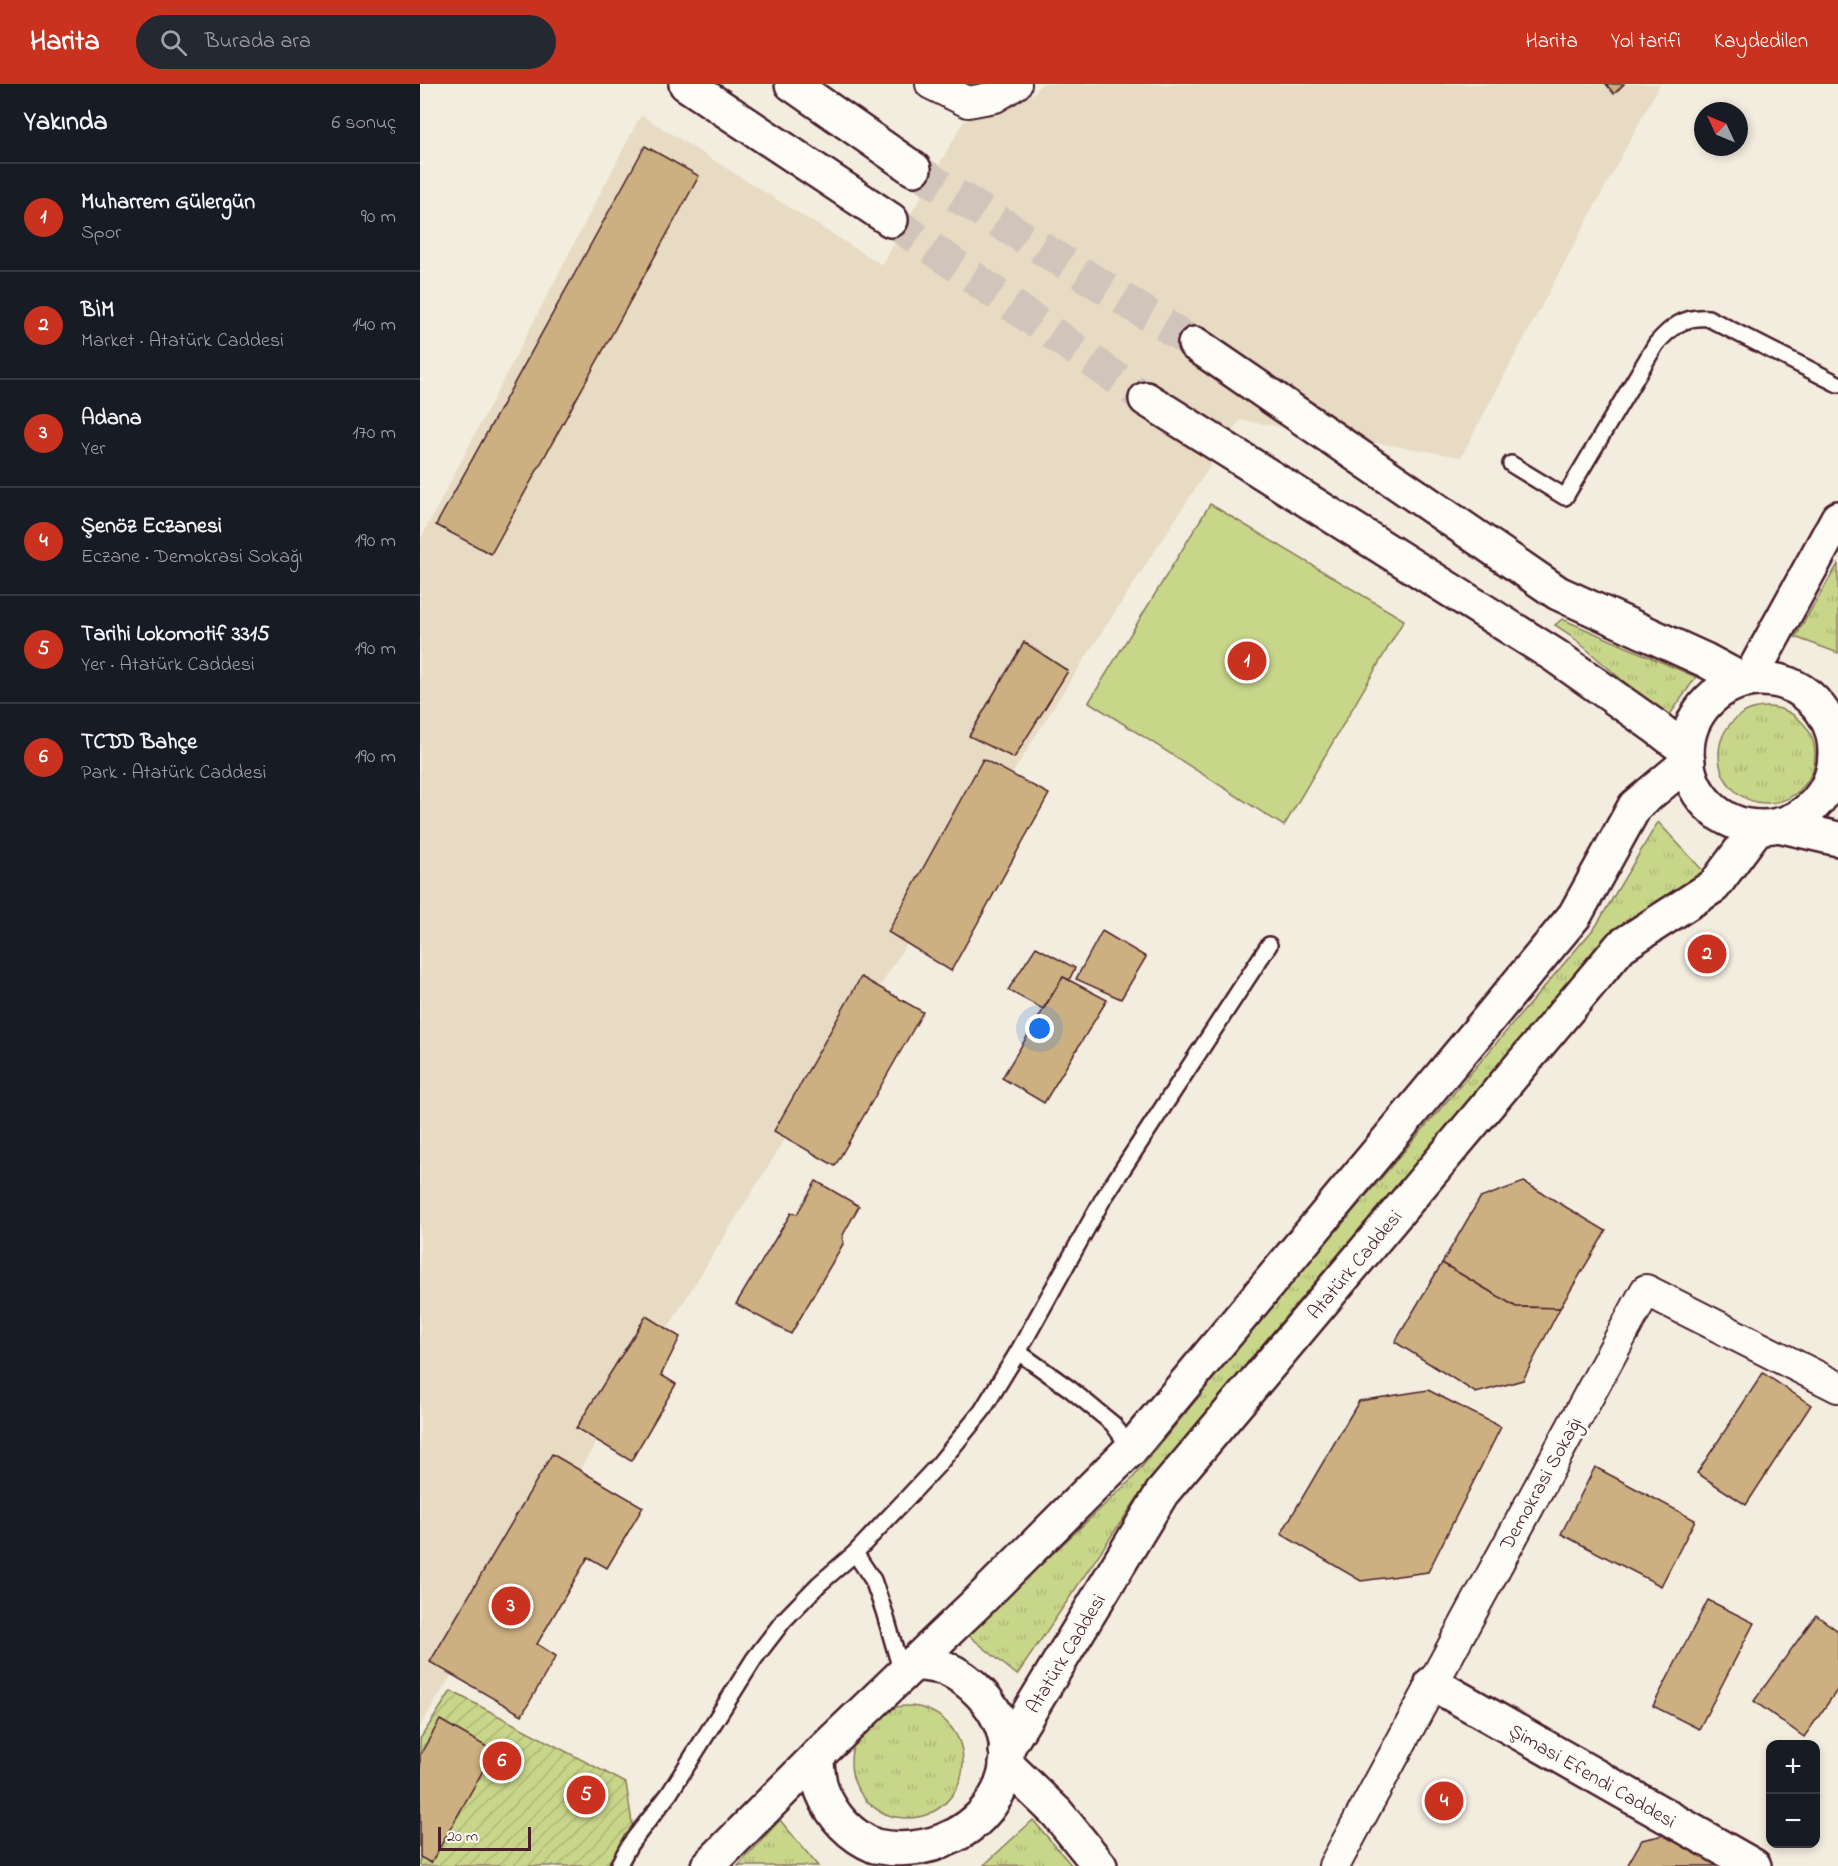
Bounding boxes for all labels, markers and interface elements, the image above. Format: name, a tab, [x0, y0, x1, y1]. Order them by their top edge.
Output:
search box	[136, 15, 556, 69]
text: Harita	[30, 22, 100, 63]
icon: search	[157, 26, 190, 59]
text: Burada ara	[205, 26, 311, 58]
text: Harita	[1526, 27, 1578, 57]
text: Yol tarifi	[1611, 27, 1681, 57]
text: Kaydedilen	[1714, 27, 1808, 57]
north arrow	[1694, 102, 1748, 156]
text: Yakında	[24, 104, 108, 142]
text: 6 sonuç	[332, 109, 396, 138]
text: Muharrem Gülergün	[81, 187, 255, 219]
text: 1	[40, 203, 47, 232]
text: 90 m	[361, 203, 396, 232]
text: Spor	[81, 219, 121, 248]
text: BİM	[81, 295, 114, 327]
text: 2	[39, 311, 48, 340]
text: 140 m	[352, 311, 396, 340]
text: Market · Atatürk Caddesi	[81, 327, 284, 356]
text: Adana	[81, 403, 142, 435]
text: 3	[39, 419, 48, 448]
text: 170 m	[352, 419, 396, 448]
text: Yer	[81, 435, 105, 464]
text: Şenöz Eczanesi	[81, 511, 222, 543]
text: 4	[39, 527, 48, 556]
text: 190 m	[354, 527, 396, 556]
text: Eczane · Demokrasi Sokağı	[81, 543, 303, 572]
text: Tarihi Lokomotif 3315	[81, 619, 270, 651]
text: 5	[38, 635, 49, 664]
text: 190 m	[354, 635, 396, 664]
pin: 1	[1228, 638, 1266, 684]
text: Yer · Atatürk Caddesi	[81, 651, 255, 680]
text: TCDD Bahçe	[81, 727, 197, 759]
text: 6	[39, 743, 48, 772]
text: 190 m	[354, 743, 396, 772]
text: Park · Atatürk Caddesi	[81, 759, 266, 788]
pin: 2	[1688, 932, 1726, 976]
your location	[1025, 1014, 1054, 1043]
street label: Atatürk Caddesi	[1301, 1205, 1410, 1327]
street label: Demokrasi Sokağı	[1493, 1412, 1592, 1557]
pin: 3	[492, 1584, 530, 1628]
street label: Atatürk Caddesi	[1020, 1589, 1114, 1720]
street label: Şimasi Efendi Caddesi	[1503, 1717, 1681, 1837]
pin: 6	[482, 1738, 521, 1784]
map controls	[1766, 1740, 1820, 1848]
button: +	[1766, 1740, 1820, 1794]
pin: 5	[566, 1772, 606, 1818]
pin: 4	[1424, 1778, 1464, 1824]
button: −	[1766, 1794, 1820, 1848]
scale bar	[438, 1824, 531, 1852]
text: 20 m	[447, 1825, 478, 1849]

